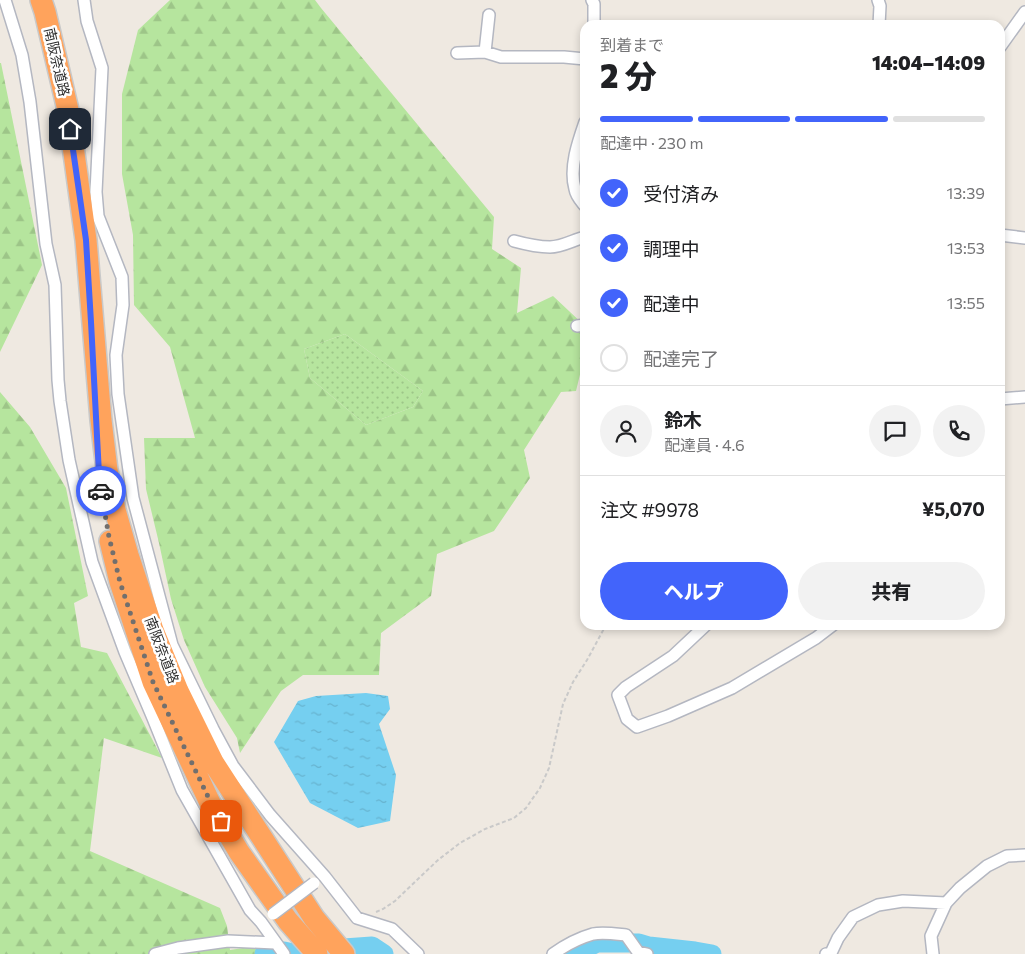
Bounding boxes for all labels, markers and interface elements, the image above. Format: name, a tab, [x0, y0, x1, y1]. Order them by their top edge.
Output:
street label: 南阪奈道路	[41, 26, 74, 98]
text: 到着まで	[600, 35, 664, 54]
text: 14:04–14:09	[872, 51, 985, 74]
text: 2 分	[600, 55, 657, 95]
pin	[49, 108, 91, 150]
icon: home	[56, 115, 84, 143]
text: 配達中 · 230 m	[600, 133, 703, 152]
icon: check	[600, 179, 628, 207]
text: 受付済み	[643, 182, 719, 205]
text: 13:39	[946, 183, 985, 202]
icon: check	[600, 234, 628, 262]
text: 調理中	[643, 237, 700, 260]
text: 13:53	[947, 238, 985, 257]
icon: check	[600, 289, 628, 317]
text: 配達中	[643, 292, 700, 315]
text: 13:55	[947, 293, 985, 312]
text: 配達完了	[643, 347, 719, 370]
button: person	[600, 405, 652, 457]
button: chat	[869, 405, 921, 457]
button: phone	[933, 405, 985, 457]
text: 鈴木	[664, 408, 702, 431]
text: 配達員 · 4.6	[664, 435, 745, 454]
courier	[76, 466, 126, 516]
icon: car	[87, 477, 115, 505]
text: ¥5,070	[922, 497, 985, 520]
text: 注文 #9978	[600, 498, 699, 521]
button: ヘルプ	[600, 562, 788, 620]
button: 共有	[798, 562, 985, 620]
street label: 南阪奈道路	[142, 614, 183, 686]
pin	[200, 800, 242, 842]
icon: bag	[207, 807, 235, 835]

